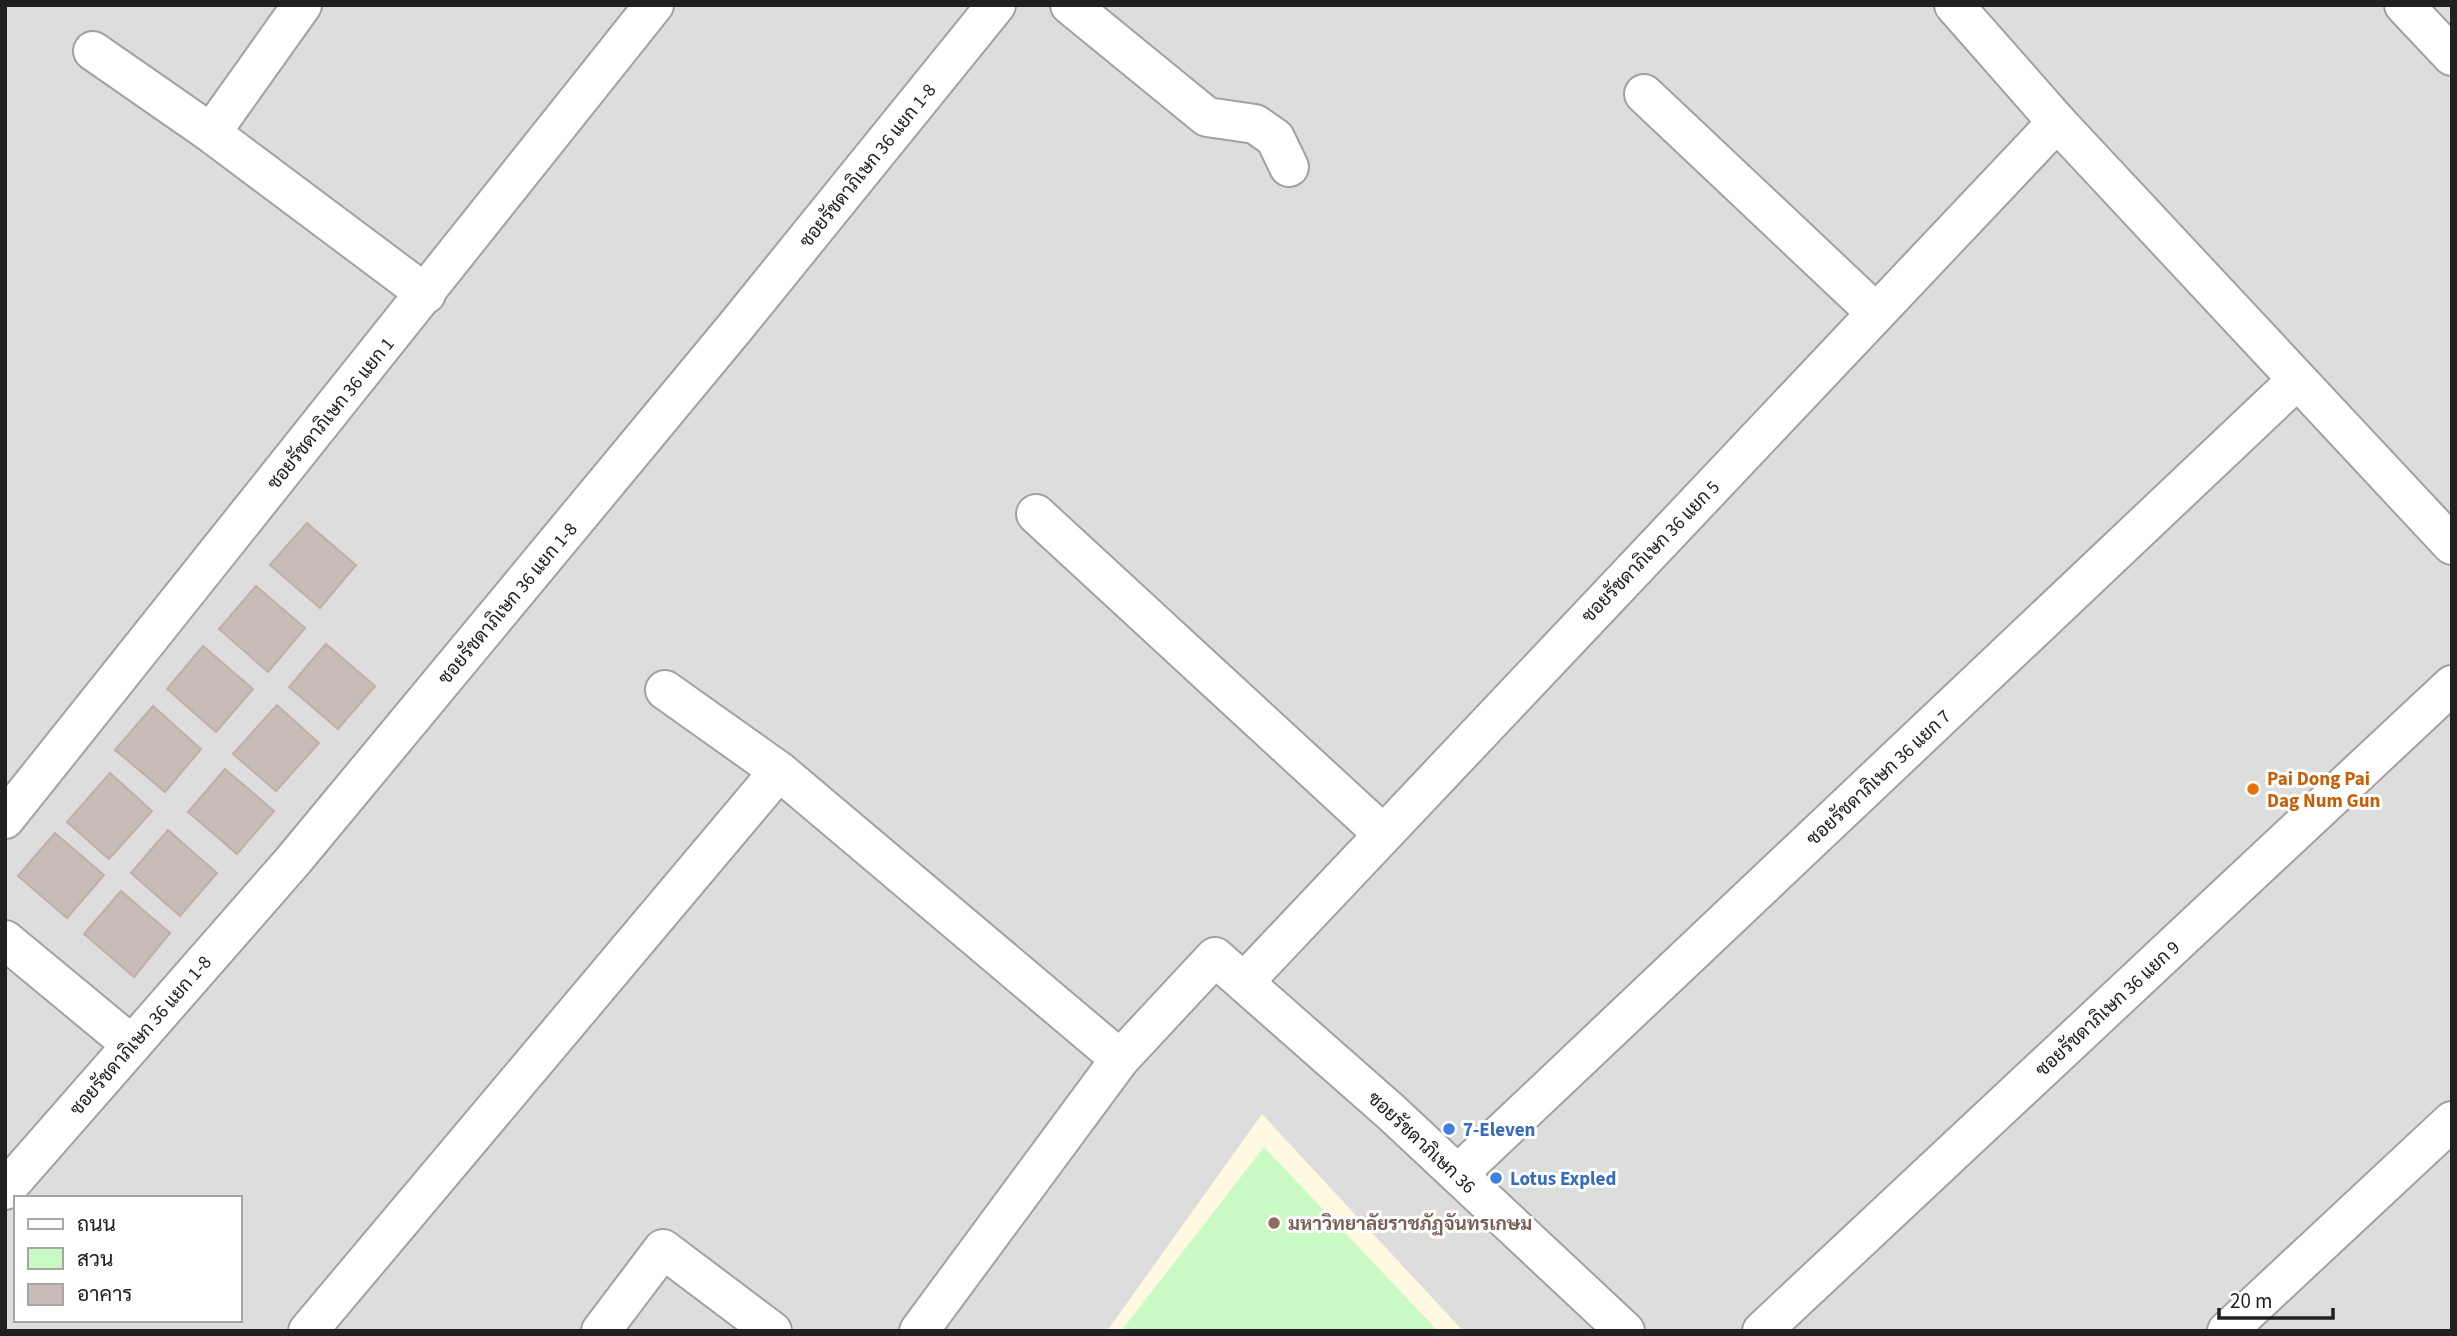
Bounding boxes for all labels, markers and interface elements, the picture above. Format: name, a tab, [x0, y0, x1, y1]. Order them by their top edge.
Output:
street label: ซอยรัชดาภิเษก 36 แยก 1-8	[793, 78, 943, 254]
street label: ซอยรัชดาภิเษก 36 แยก 1	[261, 332, 401, 496]
street label: ซอยรัชดาภิเษก 36 แยก 5	[1576, 475, 1726, 629]
street label: ซอยรัชดาภิเษก 36 แยก 1-8	[432, 517, 584, 691]
street label: ซอยรัชดาภิเษก 36 แยก 7	[1801, 704, 1957, 852]
place label: Pai Dong Pai Dag Num Gun	[2267, 766, 2380, 815]
marker: Pai Dong Pai Dag Num Gun	[2245, 781, 2261, 797]
street label: ซอยรัชดาภิเษก 36 แยก 9	[2030, 935, 2186, 1083]
street label: ซอยรัชดาภิเษก 36 แยก 1-8	[64, 950, 218, 1122]
street label: ซอยรัชดาภิเษก 36	[1361, 1086, 1481, 1200]
place label: 7-Eleven	[1463, 1117, 1535, 1144]
marker: 7-Eleven	[1441, 1121, 1457, 1137]
place label: Lotus Expled	[1510, 1166, 1616, 1193]
marker: Lotus Expled	[1488, 1170, 1504, 1186]
legend	[14, 1196, 242, 1322]
text: ถนน	[77, 1209, 116, 1239]
place label: มหาวิทยาลัยราชภัฏจันทรเกษม	[1288, 1211, 1532, 1238]
marker: มหาวิทยาลัยราชภัฏจันทรเกษม	[1266, 1215, 1282, 1231]
text: สวน	[77, 1244, 113, 1274]
scale bar	[2219, 1276, 2333, 1320]
text: อาคาร	[77, 1279, 133, 1309]
text: 20 m	[2230, 1286, 2272, 1316]

